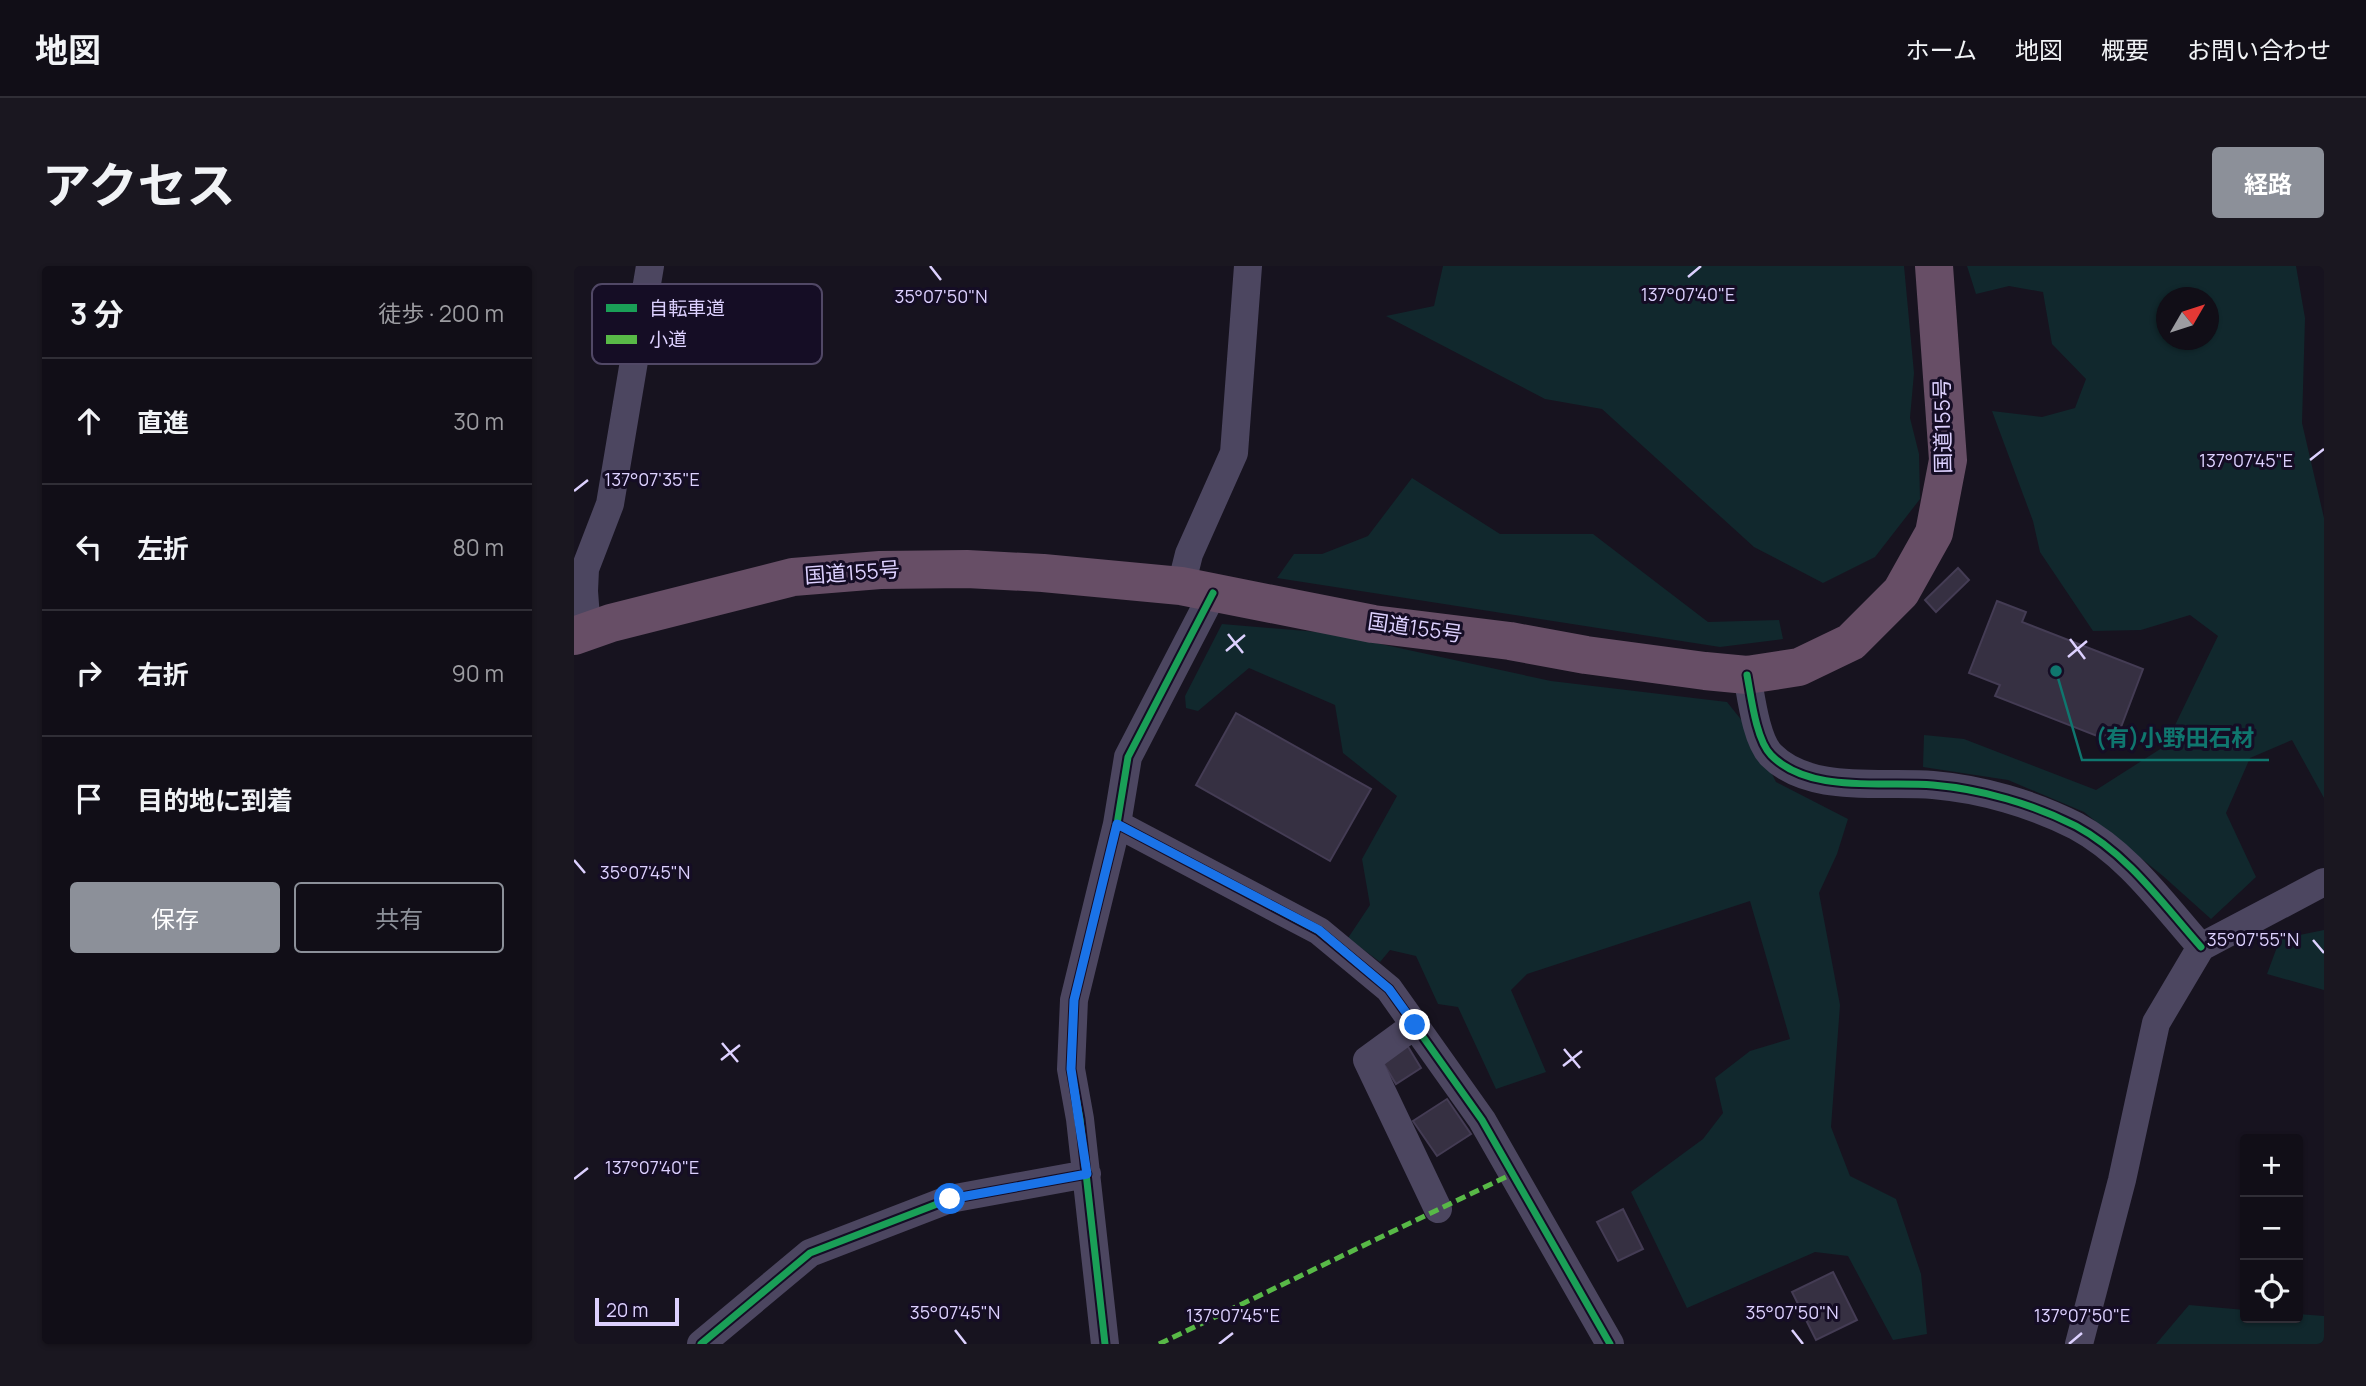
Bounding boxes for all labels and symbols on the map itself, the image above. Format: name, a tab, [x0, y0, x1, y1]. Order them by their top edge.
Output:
text: 137°07'40"E	[1641, 282, 1735, 306]
legend	[592, 284, 822, 364]
text: 35°07'50"N	[894, 284, 988, 308]
north arrow	[2156, 287, 2219, 350]
text: 自転車道	[649, 295, 725, 321]
text: 小道	[649, 326, 687, 352]
street label: 国道155号	[1927, 378, 1957, 474]
text: 137°07'45"E	[2199, 448, 2293, 472]
text: 137°07'35"E	[604, 467, 700, 491]
street label: 国道155号	[803, 555, 901, 589]
street label: 国道155号	[1366, 607, 1464, 648]
callout: (有)小野田石材	[2082, 716, 2269, 760]
text: (有)小野田石材	[2096, 721, 2254, 753]
text: 35°07'45"N	[600, 860, 690, 884]
text: 35°07'55"N	[2207, 927, 2299, 951]
route end	[1399, 1009, 1430, 1040]
text: 137°07'40"E	[605, 1155, 699, 1179]
route start	[934, 1183, 965, 1214]
scale bar	[595, 1295, 679, 1327]
text: 35°07'45"N	[910, 1300, 1000, 1324]
text: 35°07'50"N	[1745, 1300, 1839, 1324]
text: 137°07'45"E	[1186, 1303, 1280, 1327]
text: 137°07'50"E	[2034, 1303, 2130, 1327]

